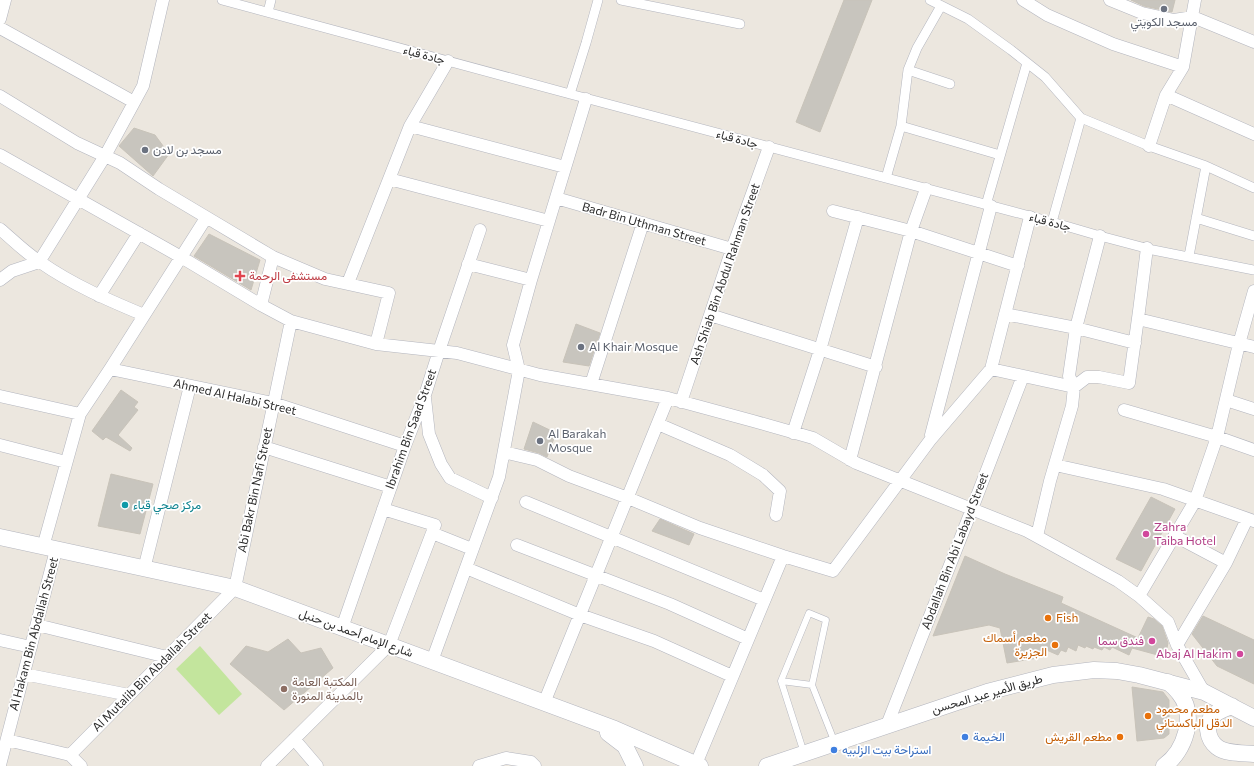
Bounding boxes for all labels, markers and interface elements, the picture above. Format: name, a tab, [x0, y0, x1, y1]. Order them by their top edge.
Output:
marker: مسجد الكويتي	[1159, 4, 1169, 14]
place label: مسجد الكويتي	[1131, 14, 1197, 32]
street label: جادة قباء	[402, 42, 447, 67]
street label: جادة قباء	[715, 126, 760, 151]
place label: مسجد بن لادن	[153, 142, 222, 158]
marker: مسجد بن لادن	[140, 145, 150, 155]
street label: Ash Shiab Bin Abdul Rahman Street	[686, 181, 762, 366]
street label: Badr Bin Uthman Street	[581, 199, 708, 247]
street label: جادة قباء	[1028, 209, 1073, 234]
place label: مستشفى الرحمة	[249, 268, 327, 284]
marker: مستشفى الرحمة	[234, 270, 246, 282]
place label: Al Khair Mosque	[589, 339, 678, 353]
marker: Al Khair Mosque	[576, 342, 586, 352]
street label: Ibrahim Bin Saad Street	[382, 367, 438, 491]
street label: Ahmed Al Halabi Street	[172, 375, 298, 417]
street label: Abi Bakr Bin Nafi Street	[234, 426, 274, 554]
place label: Al Barakah Mosque	[548, 426, 606, 454]
marker: Al Barakah Mosque	[535, 436, 545, 446]
street label: Abdallah Bin Abi Labayd Street	[918, 470, 990, 631]
place label: مركز صحي قباء	[133, 497, 201, 515]
marker: مركز صحي قباء	[120, 500, 130, 510]
place label: Zahra Taiba Hotel	[1154, 519, 1216, 547]
marker: Zahra Taiba Hotel	[1141, 529, 1151, 539]
street label: Al Hakam Bin Abdallah Street	[6, 555, 60, 712]
street label: شارع الإمام أحمد بن حنبل	[296, 605, 415, 662]
street label: Al Mutalib Bin Abdallah Street	[89, 609, 214, 734]
place label: Fish	[1056, 610, 1078, 624]
marker: Fish	[1043, 613, 1053, 623]
place label: مطعم أسماك الجزيرة	[983, 630, 1047, 660]
place label: فندق سما	[1098, 633, 1144, 648]
marker: فندق سما	[1147, 636, 1157, 646]
marker: مطعم أسماك الجزيرة	[1050, 640, 1060, 650]
place label: Abaj Al Hakim	[1156, 646, 1232, 660]
marker: Abaj Al Hakim	[1235, 649, 1245, 659]
street label: طريق الأمير عبد المحسن	[930, 670, 1044, 717]
place label: المكتبة العامة بالمدينة المنورة	[292, 674, 363, 704]
marker: المكتبة العامة بالمدينة المنورة	[279, 684, 289, 694]
place label: مطعم محمود الدقل الباكستاني	[1156, 701, 1232, 733]
marker: مطعم محمود الدقل الباكستاني	[1143, 711, 1153, 721]
place label: الخيمة	[973, 729, 1005, 744]
place label: مطعم القريش	[1045, 729, 1112, 745]
marker: الخيمة	[960, 732, 970, 742]
marker: مطعم القريش	[1115, 732, 1125, 742]
place label: استراحة بيت الزلبيه	[842, 742, 931, 758]
marker: استراحة بيت الزلبيه	[829, 745, 839, 755]

